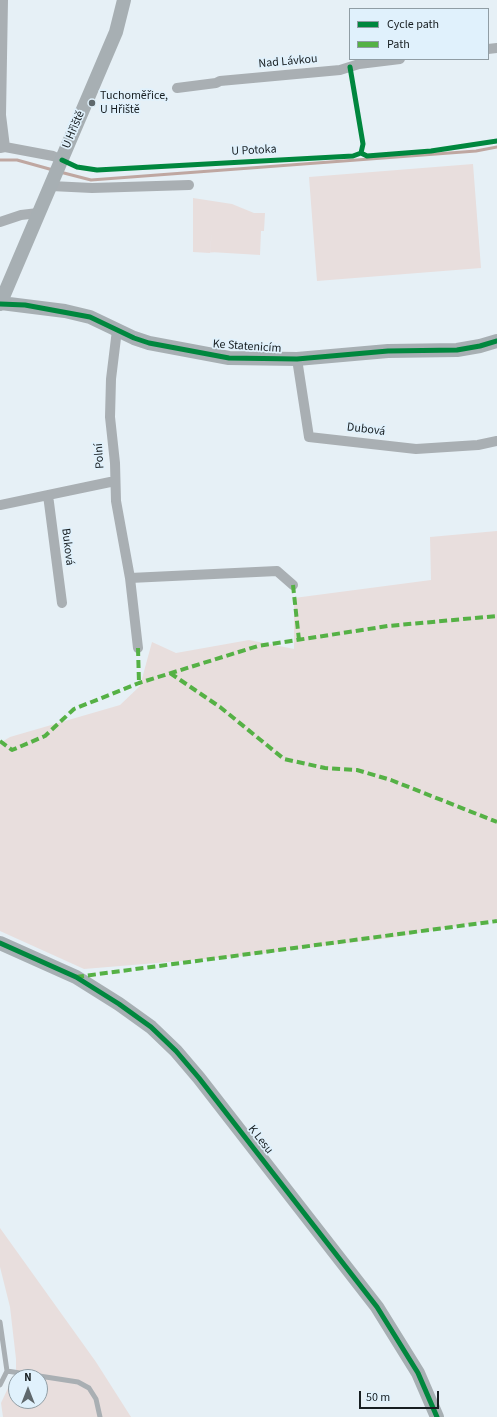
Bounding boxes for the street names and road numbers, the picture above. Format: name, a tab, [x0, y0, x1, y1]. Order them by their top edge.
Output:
street label: Nad Lávkou	[258, 52, 318, 72]
street label: U Hřiště	[60, 109, 88, 151]
street label: U Potoka	[231, 143, 277, 159]
street label: Ke Statenicím	[212, 337, 282, 357]
street label: Dubová	[346, 421, 386, 439]
street label: Polní	[92, 443, 108, 469]
street label: Buková	[58, 528, 76, 566]
street label: K Lesu	[244, 1123, 276, 1157]

